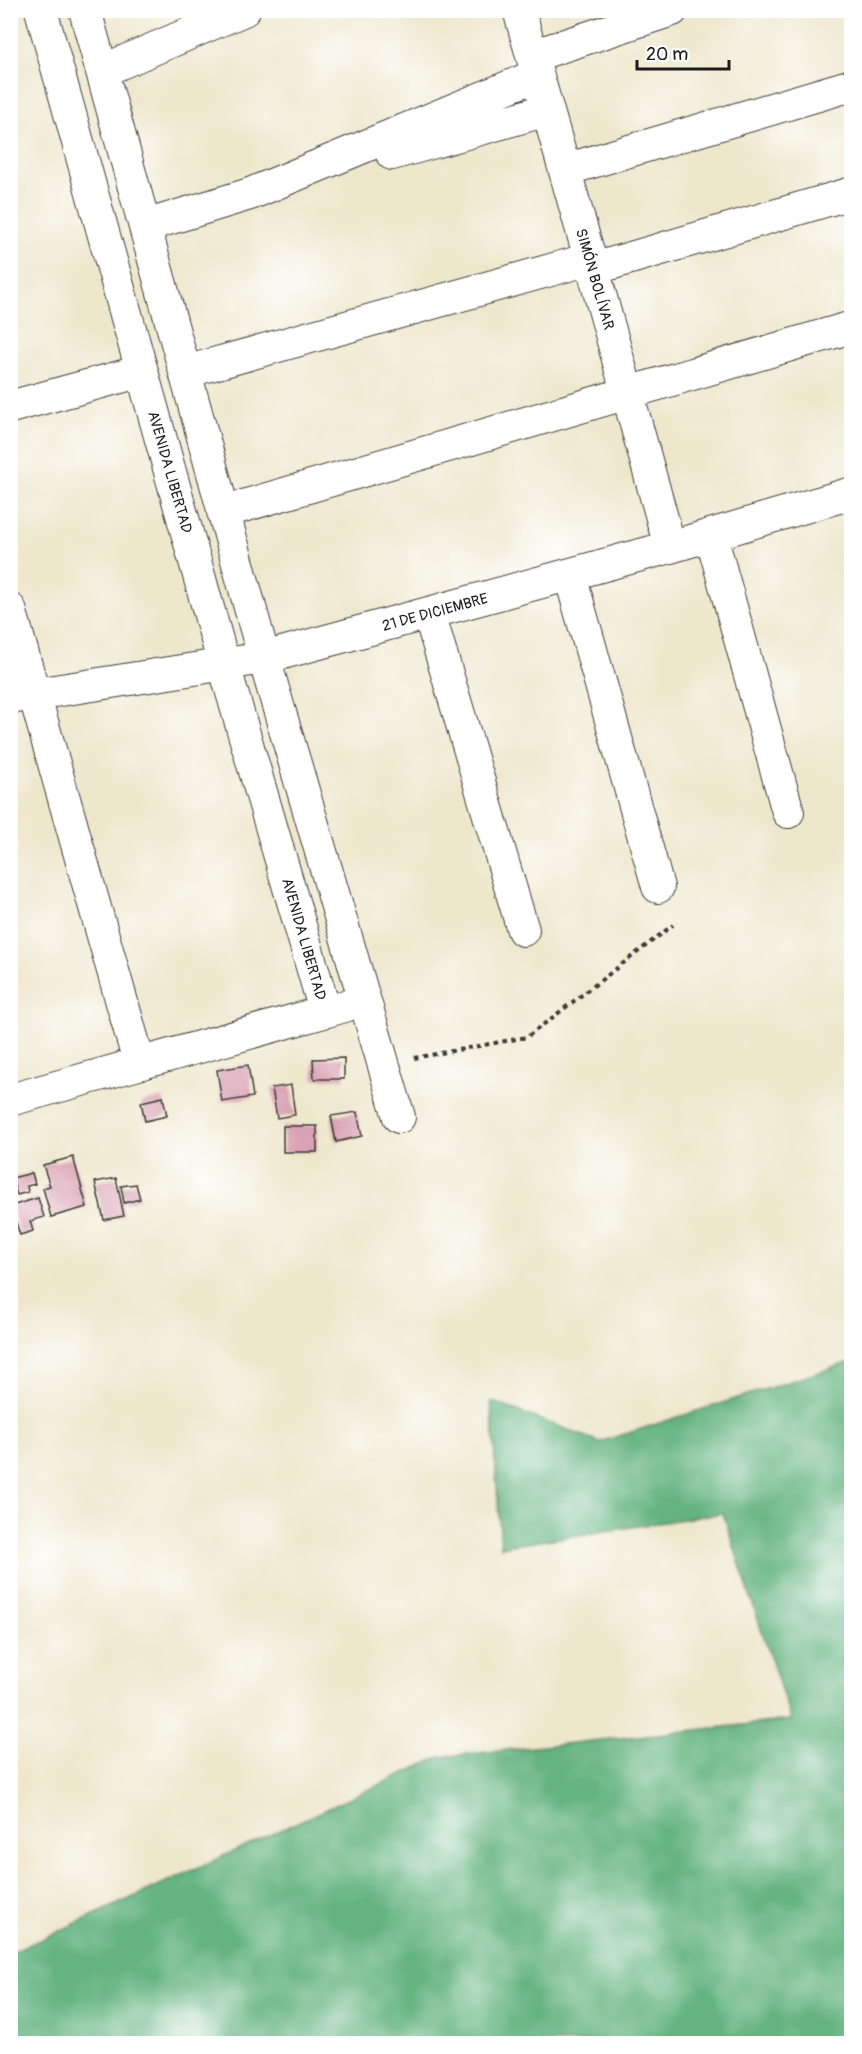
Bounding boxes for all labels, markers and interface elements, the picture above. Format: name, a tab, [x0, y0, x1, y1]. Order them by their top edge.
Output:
scale bar	[637, 33, 728, 71]
text: 20 m	[646, 43, 688, 66]
street label: SIMÓN BOLÍVAR	[571, 226, 618, 332]
street label: AVENIDA LIBERTAD	[143, 409, 196, 535]
street label: 21 DE DICIEMBRE	[380, 589, 490, 636]
street label: AVENIDA LIBERTAD	[277, 876, 330, 1002]

